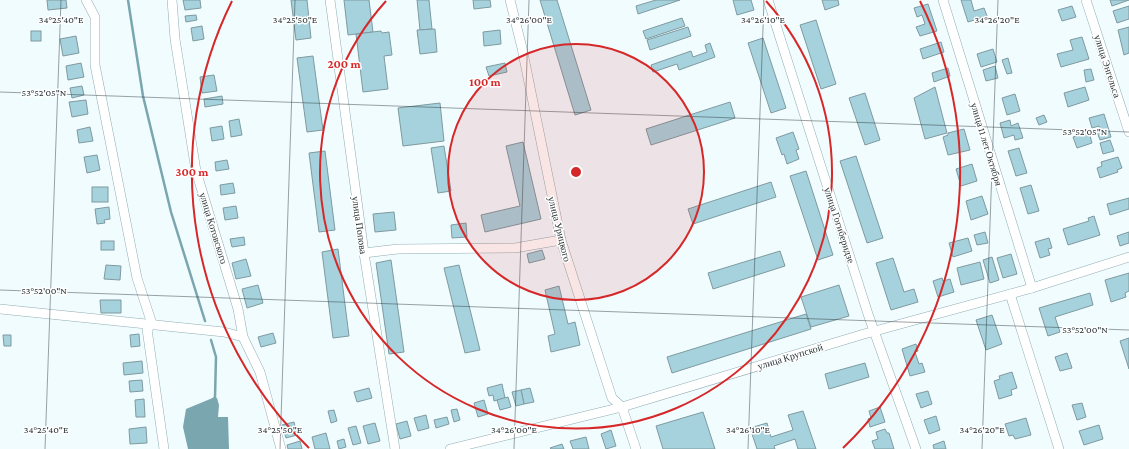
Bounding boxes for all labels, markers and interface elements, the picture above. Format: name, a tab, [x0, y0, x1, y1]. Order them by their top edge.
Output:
text: 34°25'40"E	[39, 14, 84, 25]
text: 34°25'50"E	[273, 14, 318, 25]
text: 34°26'00"E	[506, 14, 552, 25]
text: 34°26'10"E	[741, 14, 785, 25]
text: 34°26'20"E	[974, 14, 1020, 25]
street label: улица Энгельса	[1092, 33, 1123, 100]
text: 200 m	[327, 57, 361, 71]
text: 100 m	[469, 75, 502, 89]
text: 53°52'05"N	[22, 87, 67, 98]
street label: улица 11 лет Октября	[969, 101, 1005, 187]
text: 53°52'05"N	[1063, 126, 1108, 137]
text: 300 m	[176, 165, 209, 179]
centre of rings	[569, 165, 583, 179]
street label: улица Гогиберидзе	[822, 186, 857, 265]
street label: улица Котовского	[197, 191, 230, 265]
street label: улица Урицкого	[546, 195, 573, 263]
street label: улица Попова	[350, 196, 369, 255]
text: 53°52'00"N	[21, 285, 67, 296]
text: 53°52'00"N	[1062, 324, 1108, 335]
street label: улица Крупской	[756, 341, 825, 372]
text: 34°25'40"E	[24, 424, 69, 435]
text: 34°25'50"E	[258, 424, 303, 435]
text: 34°26'00"E	[491, 424, 537, 435]
text: 34°26'10"E	[726, 424, 770, 435]
text: 34°26'20"E	[959, 424, 1005, 435]

